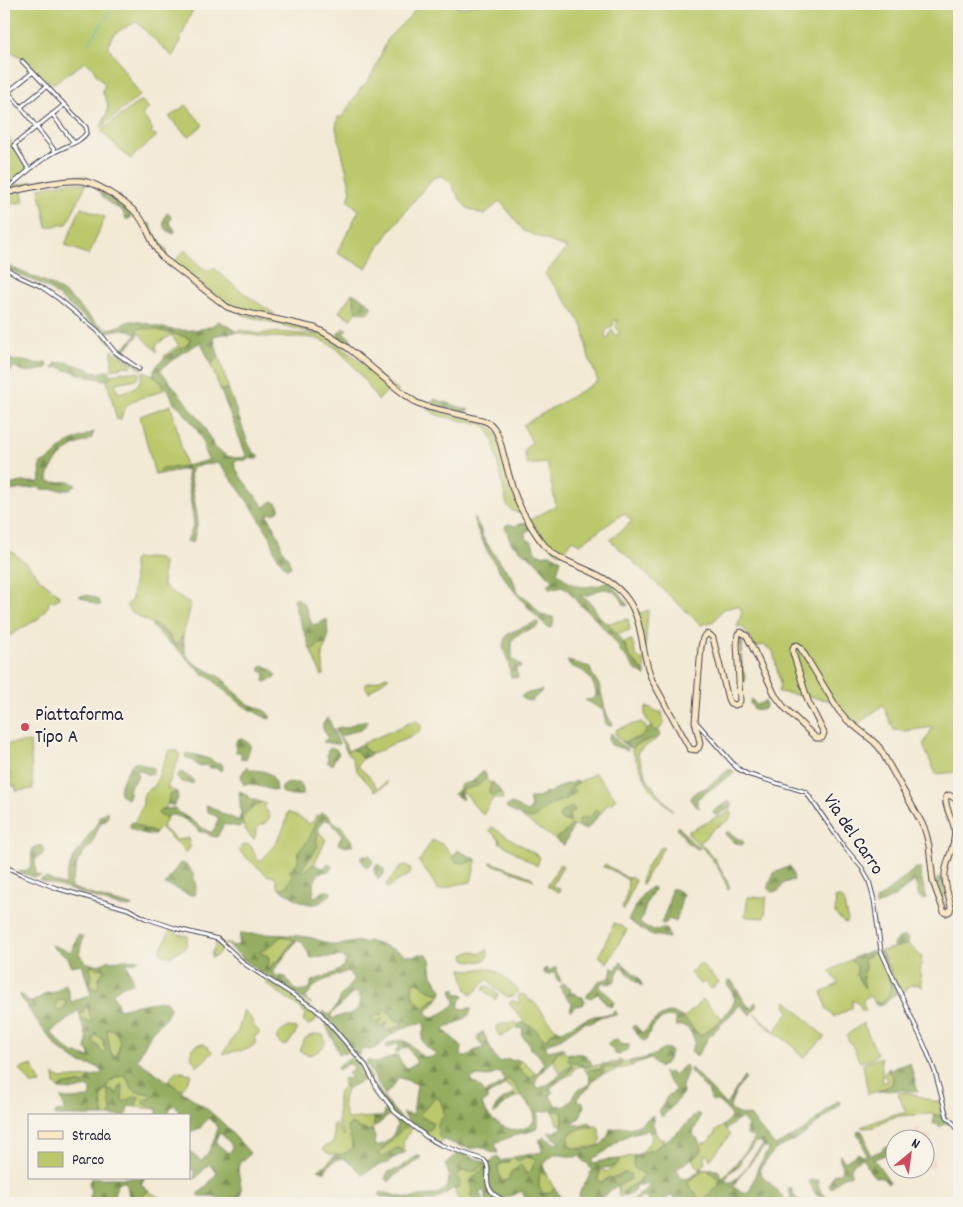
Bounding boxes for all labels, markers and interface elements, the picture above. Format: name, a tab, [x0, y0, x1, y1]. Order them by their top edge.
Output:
place label: Piattaforma Tipo A	[35, 703, 124, 752]
marker: Piattaforma Tipo A	[19, 721, 31, 733]
street label: Via del Carro	[815, 789, 889, 881]
legend	[28, 1114, 190, 1180]
text: Strada	[72, 1126, 112, 1148]
north arrow	[886, 1130, 936, 1180]
text: N	[907, 1134, 923, 1155]
text: Parco	[72, 1150, 104, 1172]

